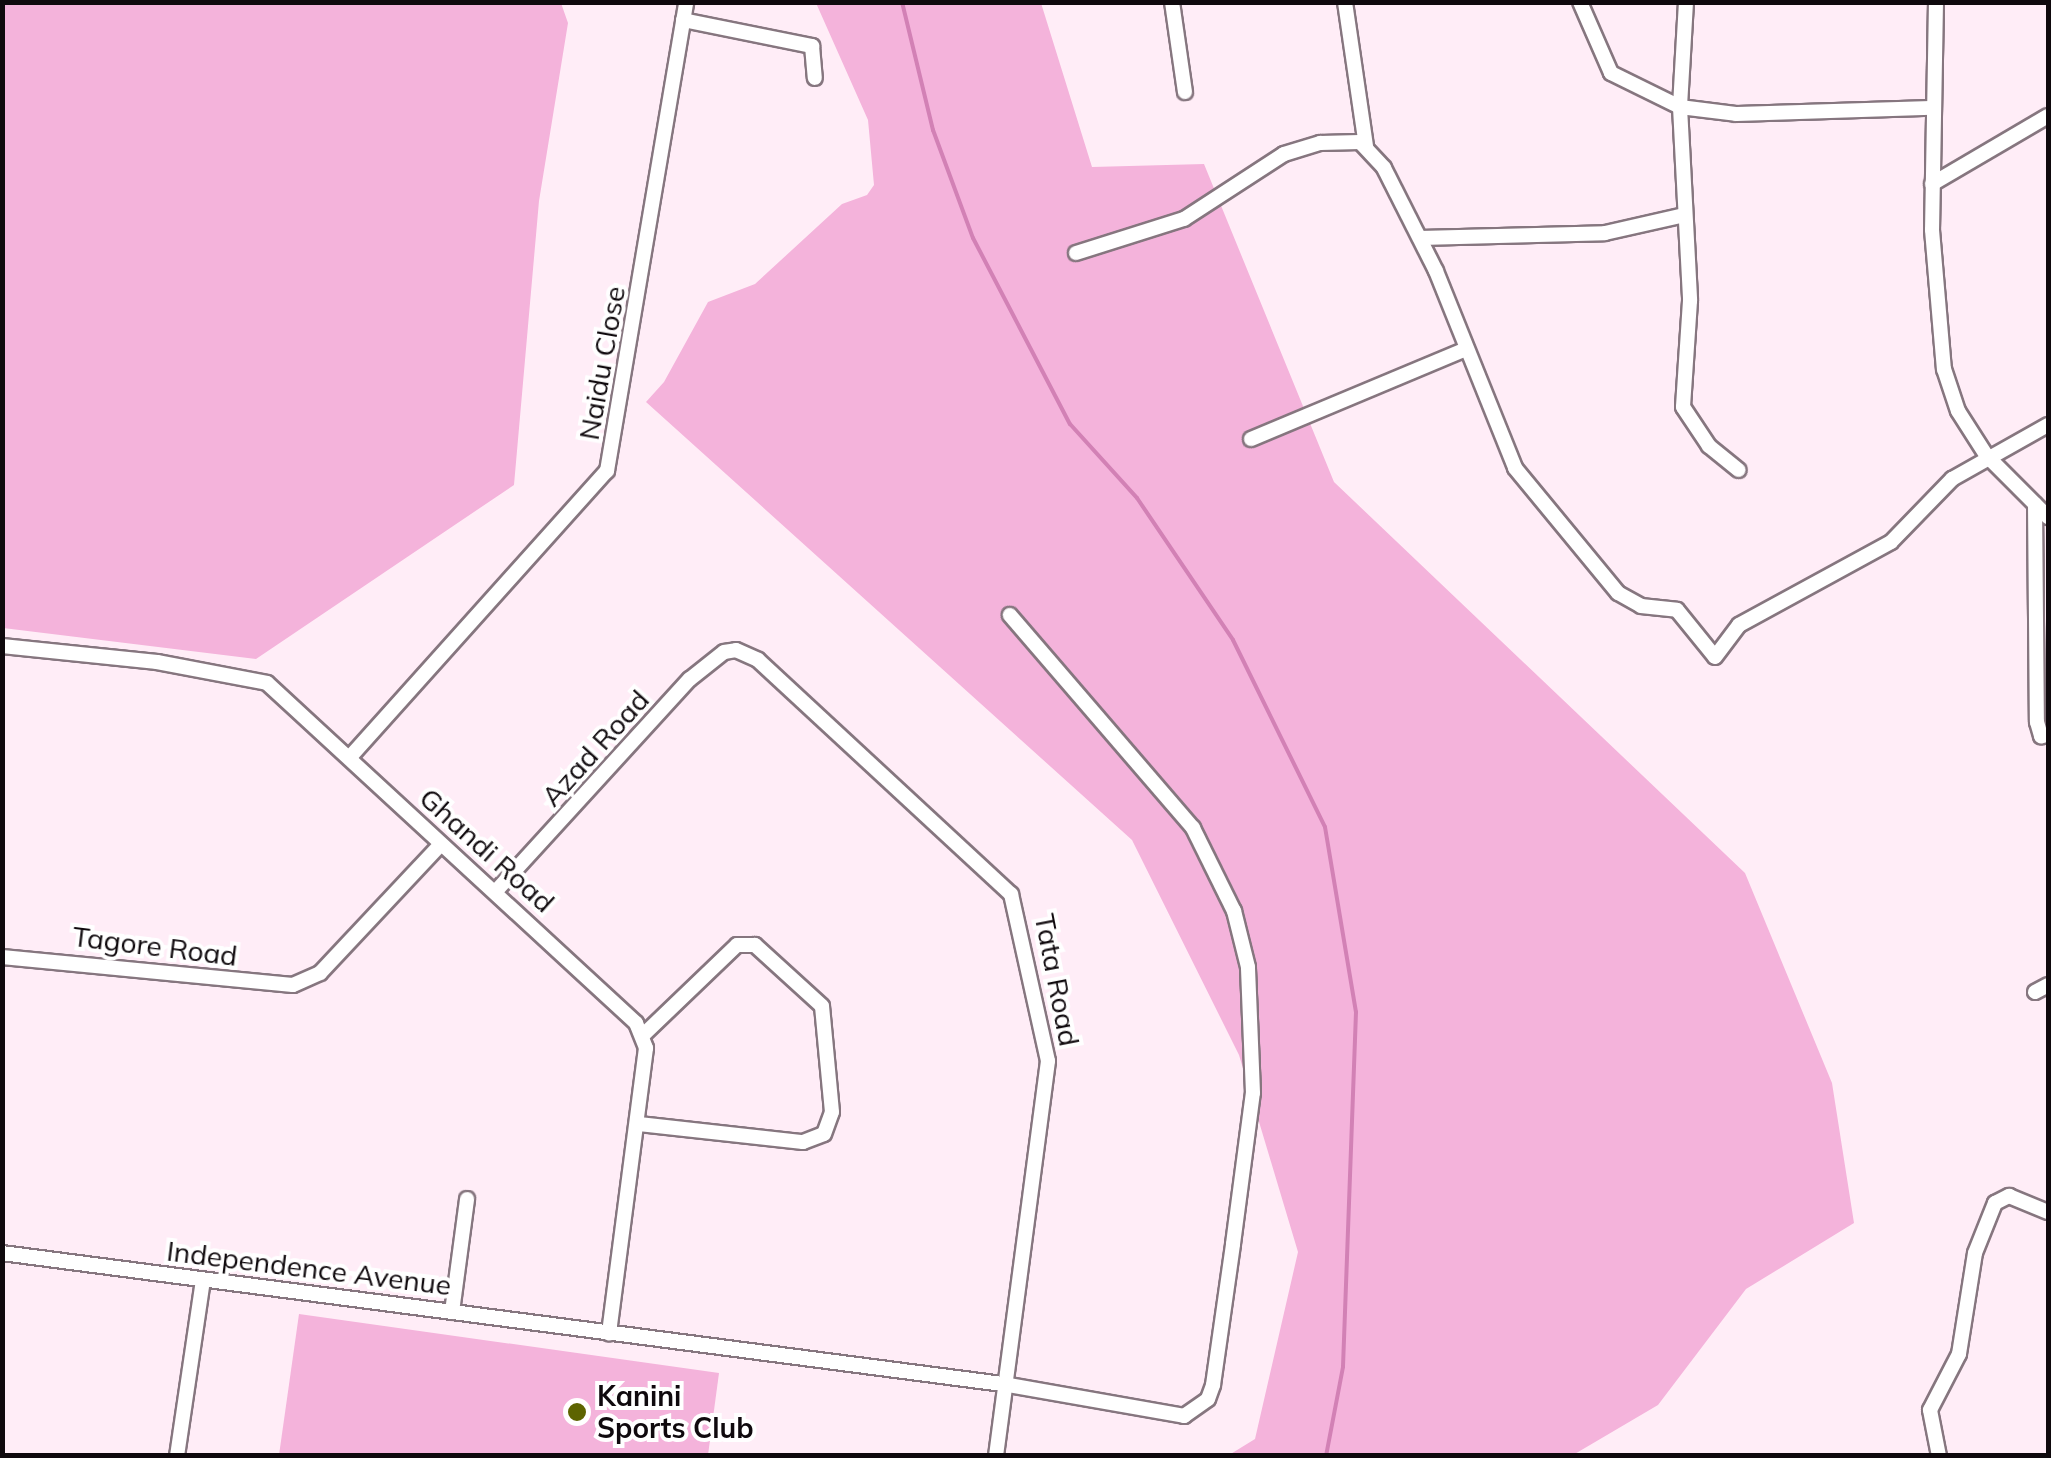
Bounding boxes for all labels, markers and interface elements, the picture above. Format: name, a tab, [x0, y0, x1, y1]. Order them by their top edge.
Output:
street label: Naidu Close	[572, 283, 632, 443]
street label: Azad Road	[534, 683, 656, 813]
street label: Ghandi Road	[413, 781, 561, 919]
street label: Tata Road	[1028, 911, 1086, 1049]
street label: Tagore Road	[71, 919, 239, 973]
street label: Independence Avenue	[165, 1234, 453, 1302]
place label: Kanini Sports Club	[597, 1379, 754, 1445]
marker: Kanini Sports Club	[566, 1401, 588, 1423]

